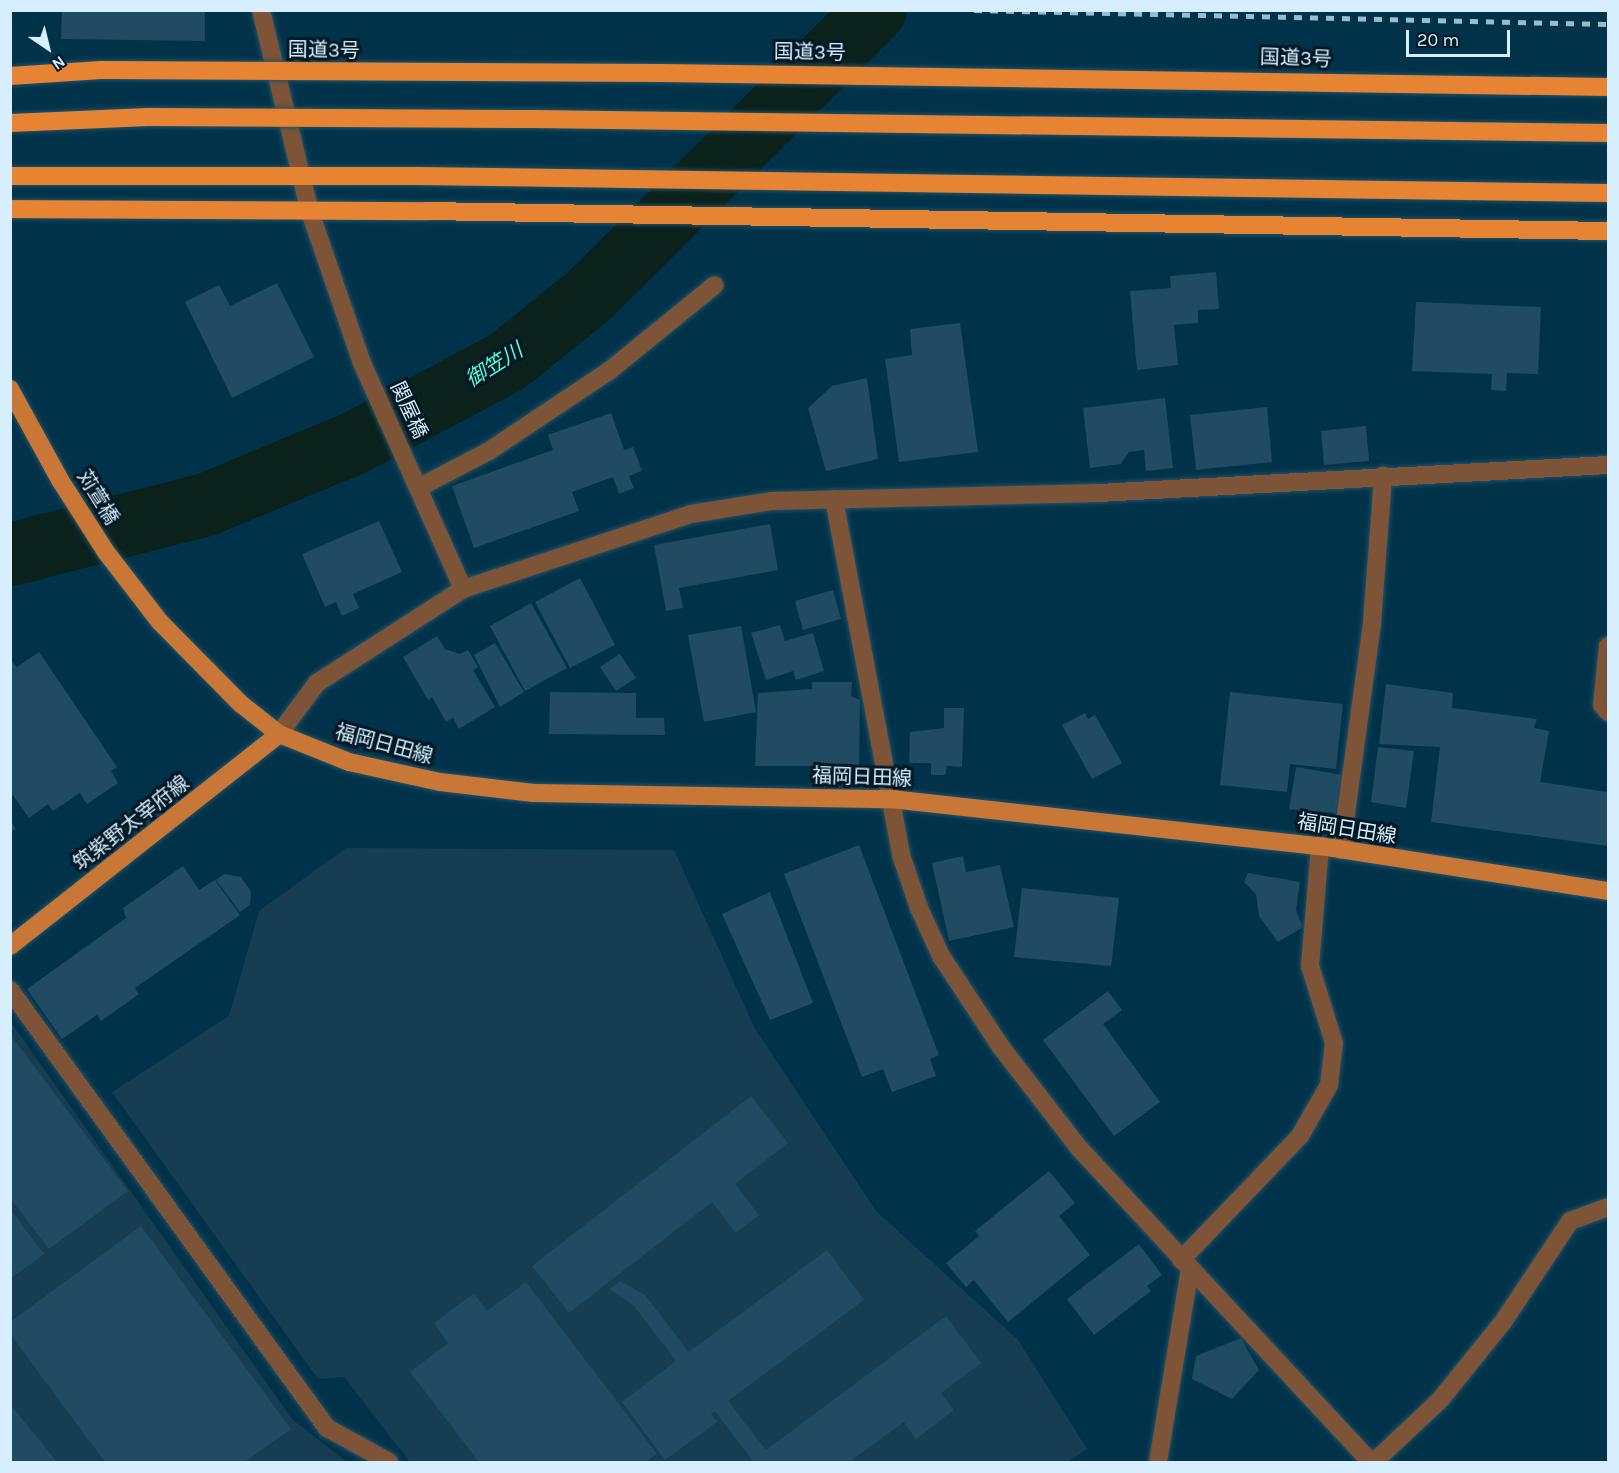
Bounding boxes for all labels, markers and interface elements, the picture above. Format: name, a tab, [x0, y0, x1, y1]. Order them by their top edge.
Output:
north arrow	[18, 18, 78, 78]
scale bar	[1409, 18, 1512, 56]
text: 20 m	[1417, 29, 1459, 51]
street label: 国道3号	[288, 37, 360, 63]
street label: 国道3号	[774, 39, 846, 65]
street label: 国道3号	[1260, 45, 1332, 71]
text: N	[48, 52, 69, 74]
water label: 御笠川	[461, 338, 527, 392]
street label: 関屋橋	[385, 378, 433, 442]
street label: 苅萱橋	[72, 465, 124, 529]
street label: 福岡日田線	[333, 719, 435, 769]
street label: 福岡日田線	[812, 763, 912, 791]
street label: 筑紫野太宰府線	[68, 770, 194, 876]
street label: 福岡日田線	[1296, 809, 1398, 849]

